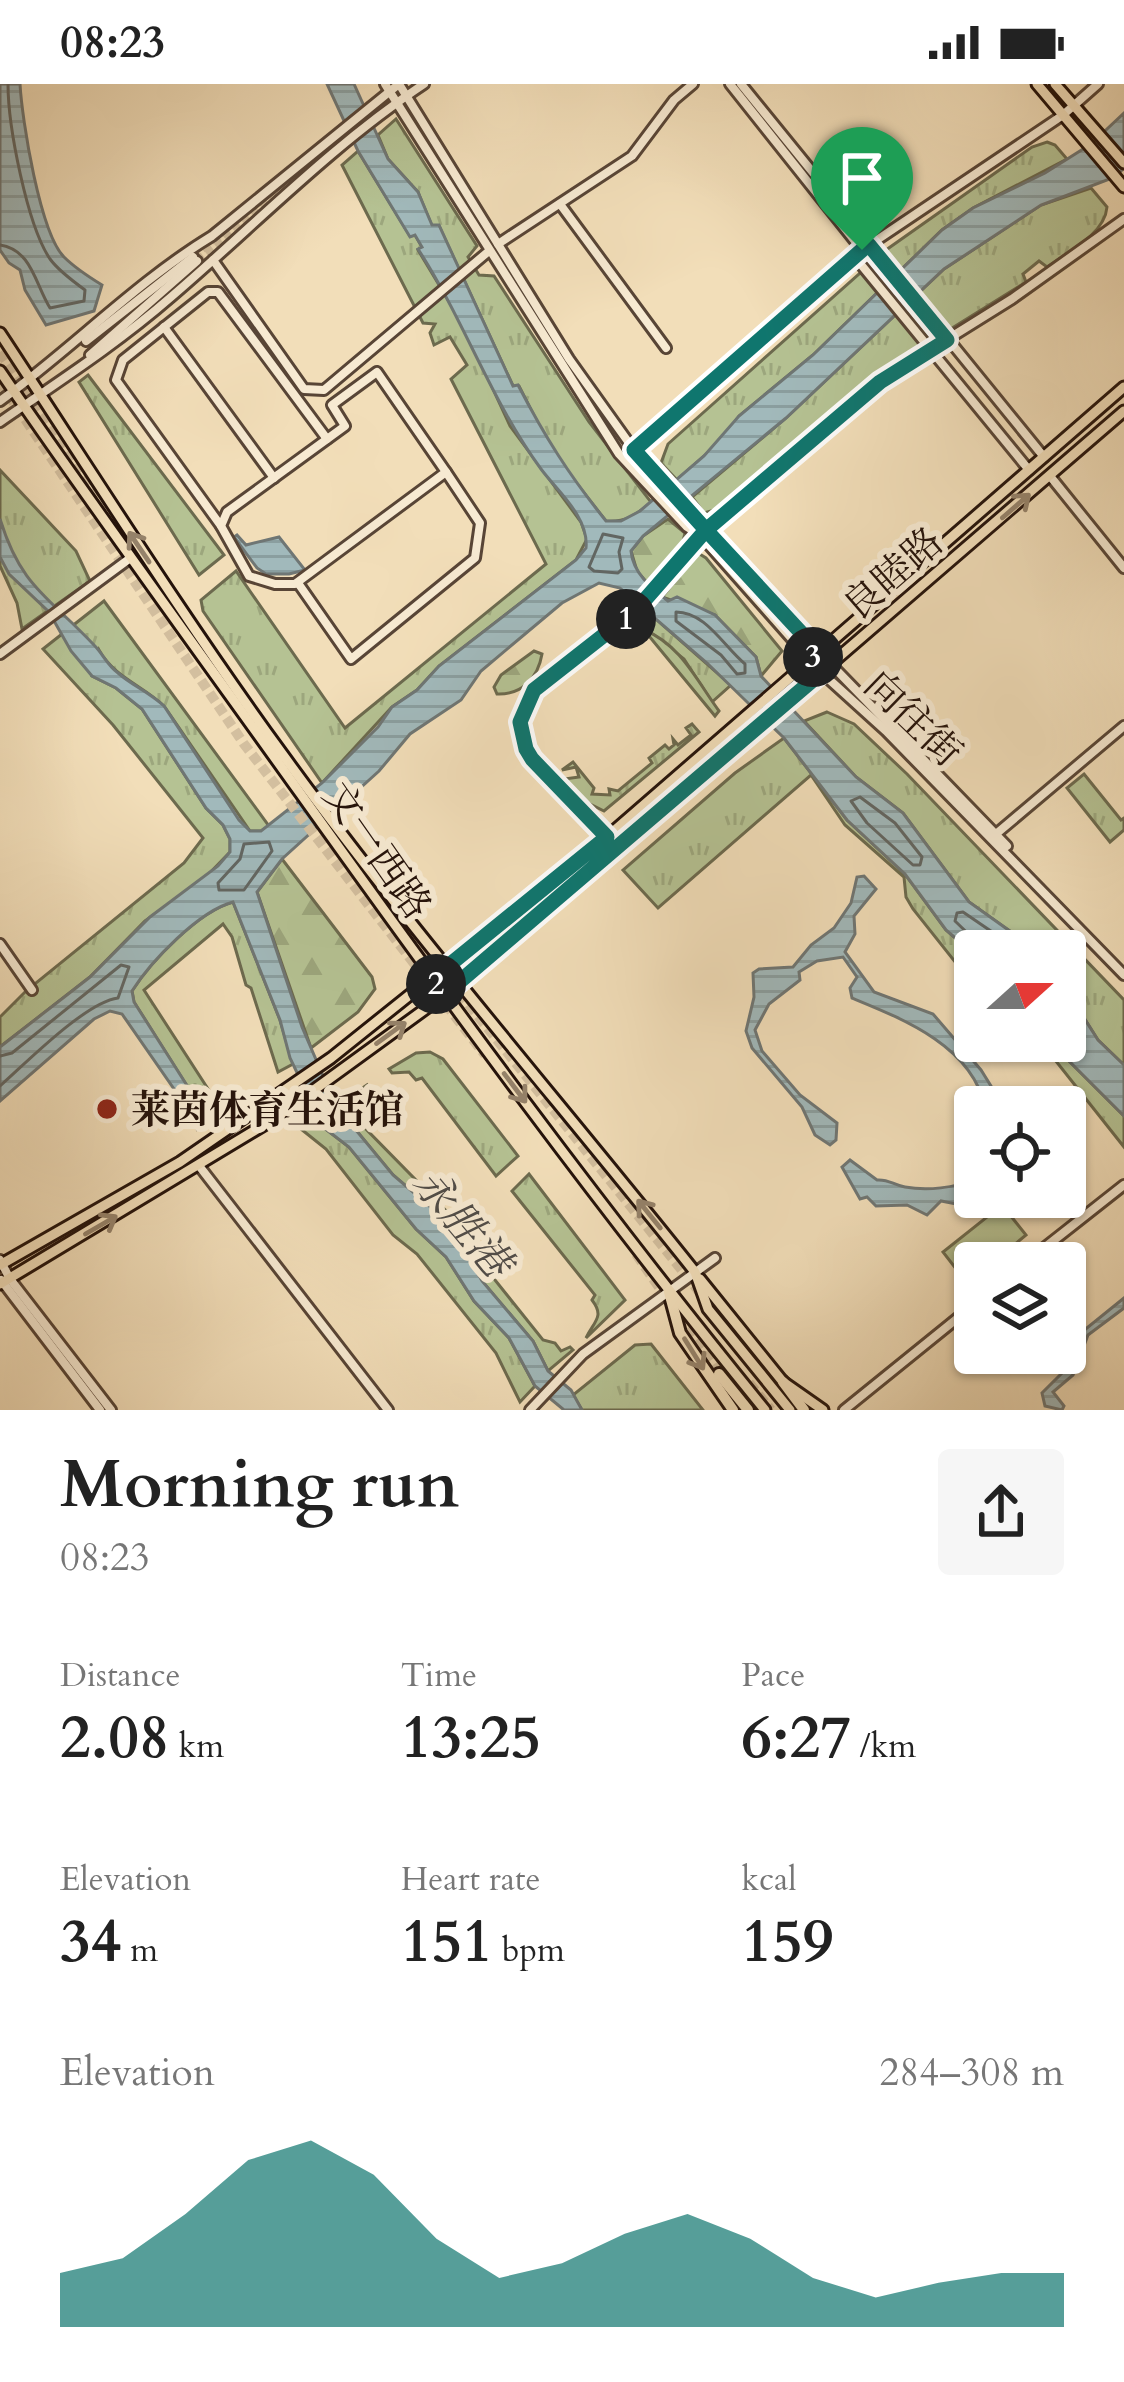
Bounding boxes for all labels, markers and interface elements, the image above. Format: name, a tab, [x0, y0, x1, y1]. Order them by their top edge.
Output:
text: 08:23	[60, 12, 165, 73]
pin	[811, 127, 913, 250]
icon: arrive	[829, 145, 895, 211]
one-way arrow	[1000, 492, 1031, 520]
street label: 良睦路	[831, 516, 955, 633]
one-way arrow	[127, 530, 152, 564]
pin: 1	[596, 589, 656, 649]
text: 1	[618, 596, 634, 641]
pin: 3	[783, 627, 843, 687]
text: 3	[805, 634, 821, 679]
street label: 向往街	[852, 659, 973, 779]
street label: 文一西路	[310, 772, 443, 930]
north arrow	[954, 930, 1086, 1062]
map controls	[954, 930, 1086, 1374]
pin: 2	[406, 954, 466, 1014]
text: 2	[428, 961, 444, 1006]
one-way arrow	[374, 1021, 407, 1046]
one-way arrow	[501, 1071, 528, 1103]
place label: 莱茵体育生活馆	[131, 1084, 404, 1137]
button: locate	[954, 1086, 1086, 1218]
marker: 莱茵体育生活馆	[94, 1096, 120, 1122]
water label: 永胜港	[400, 1156, 527, 1293]
one-way arrow	[636, 1199, 663, 1231]
one-way arrow	[83, 1213, 117, 1237]
button: layers	[954, 1242, 1086, 1374]
one-way arrow	[681, 1336, 706, 1370]
text: Morning run	[60, 1441, 459, 1530]
button: share	[938, 1449, 1064, 1575]
text: 08:23	[60, 1531, 150, 1584]
text: Distance	[60, 1653, 181, 1698]
text: Time	[401, 1653, 477, 1698]
text: Pace	[741, 1653, 805, 1698]
text: 2.08	[60, 1698, 170, 1779]
text: 13:25	[401, 1698, 541, 1779]
text: 6:27	[741, 1698, 851, 1779]
text: km	[170, 1724, 224, 1769]
text: /km	[851, 1724, 916, 1769]
text: Elevation	[60, 1857, 191, 1902]
text: Heart rate	[401, 1857, 541, 1902]
text: kcal	[741, 1857, 797, 1902]
text: 34	[60, 1902, 121, 1983]
text: 151	[401, 1902, 493, 1983]
text: 159	[741, 1902, 834, 1983]
text: m	[121, 1928, 158, 1973]
text: bpm	[493, 1928, 565, 1973]
text: Elevation	[60, 2046, 215, 2099]
text: 284–308 m	[879, 2046, 1064, 2099]

